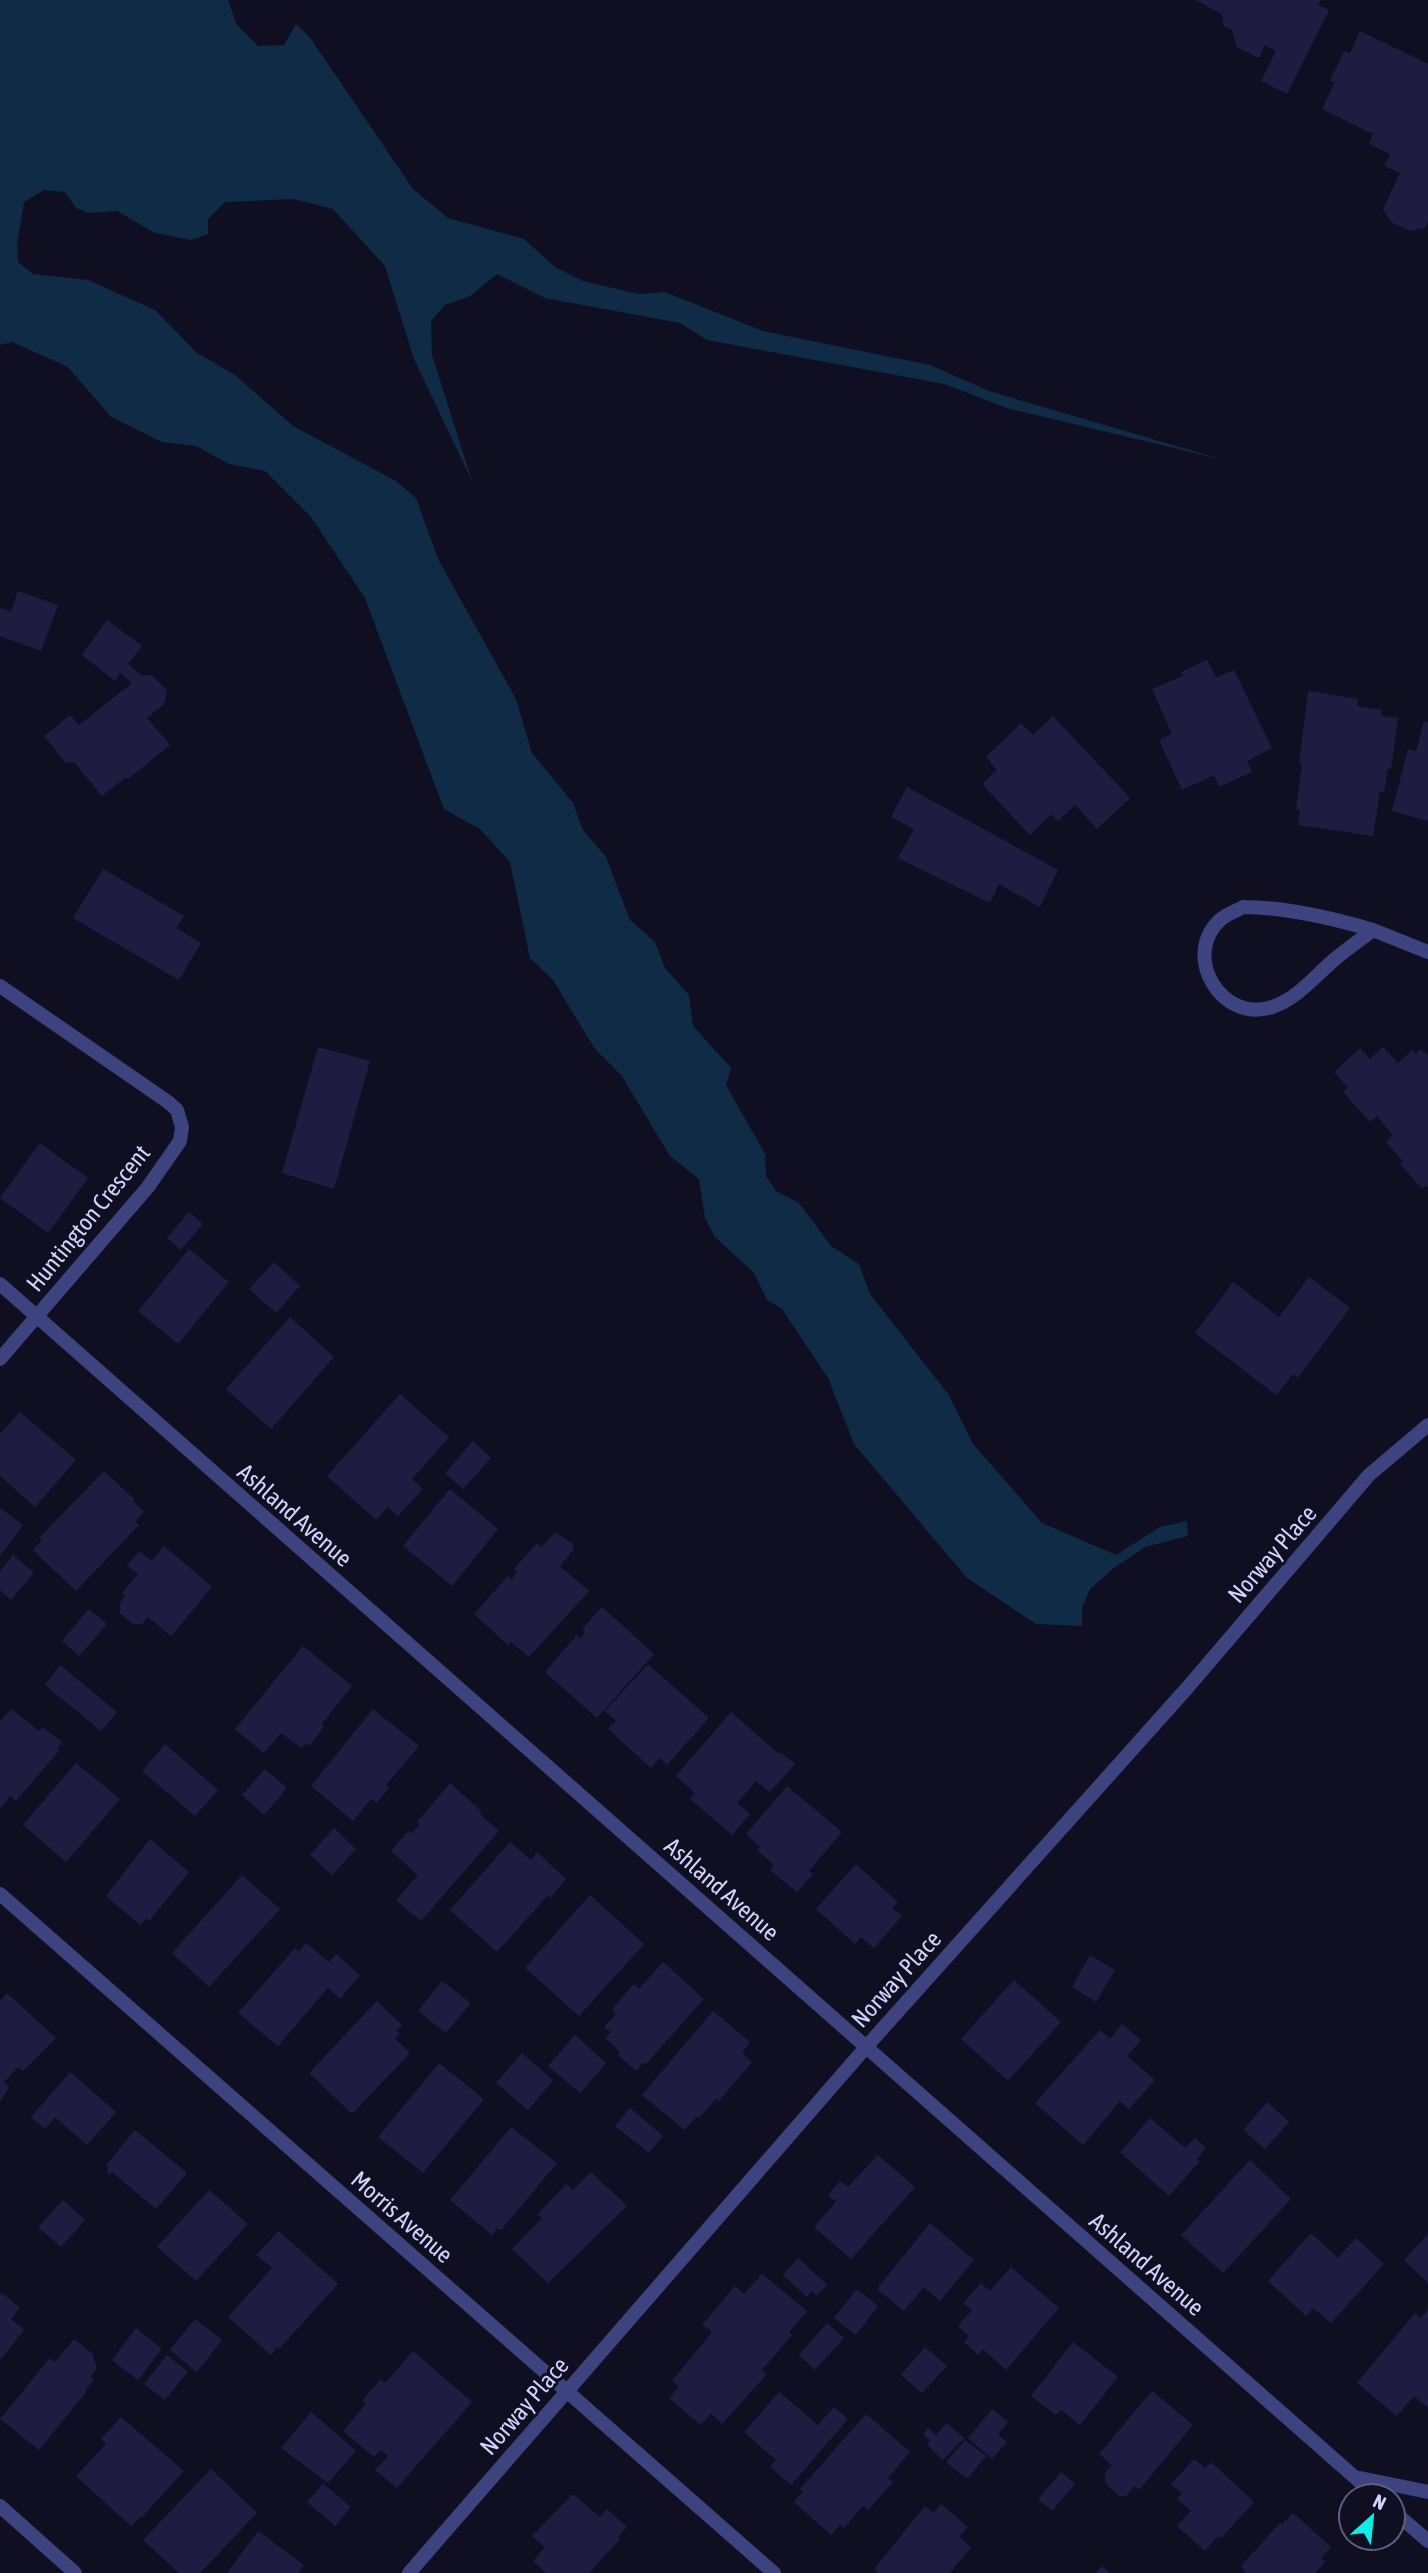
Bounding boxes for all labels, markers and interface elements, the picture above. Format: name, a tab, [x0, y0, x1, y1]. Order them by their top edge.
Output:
street label: Huntington Crescent	[21, 1139, 155, 1296]
street label: Ashland Avenue	[233, 1458, 357, 1572]
street label: Norway Place	[1222, 1500, 1322, 1608]
street label: Ashland Avenue	[660, 1832, 784, 1946]
street label: Norway Place	[846, 1925, 946, 2033]
street label: Morris Avenue	[346, 2166, 458, 2268]
street label: Ashland Avenue	[1085, 2207, 1209, 2321]
street label: Norway Place	[474, 2352, 574, 2460]
north arrow	[1337, 2482, 1407, 2552]
text: N	[1370, 2490, 1390, 2514]

